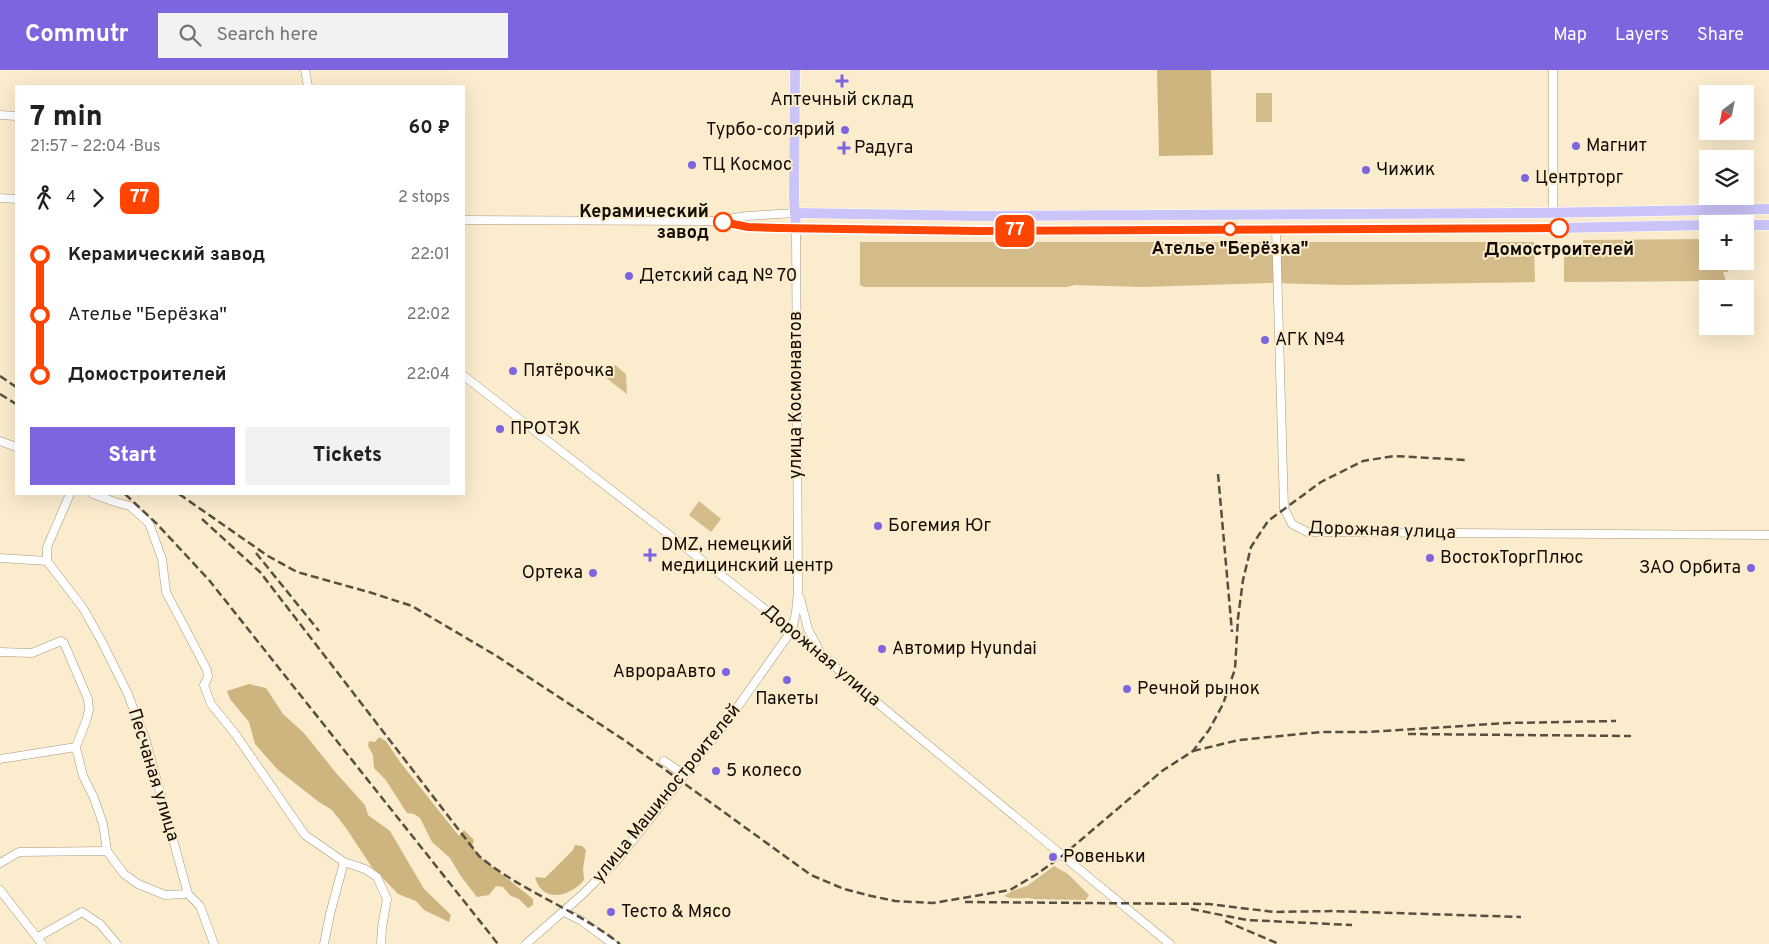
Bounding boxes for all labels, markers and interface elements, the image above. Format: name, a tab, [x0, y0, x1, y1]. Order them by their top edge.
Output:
search box	[158, 13, 508, 58]
text: Commutr	[25, 20, 128, 50]
icon: search	[176, 21, 204, 49]
text: Search here	[216, 23, 318, 47]
text: Map	[1553, 24, 1587, 47]
text: Layers	[1615, 24, 1669, 47]
text: Share	[1697, 24, 1744, 47]
marker: Аптечный склад	[836, 75, 848, 87]
north arrow	[1699, 85, 1754, 140]
map controls	[1699, 85, 1754, 335]
place label: Аптечный склад	[770, 89, 914, 112]
text: 7 min	[30, 100, 103, 136]
text: 60 ₽	[409, 116, 450, 140]
place label: Турбо-солярий	[706, 119, 835, 142]
marker: Турбо-солярий	[839, 124, 851, 136]
place label: Магнит	[1586, 135, 1647, 158]
text: 21:57 – 22:04 · Bus	[30, 137, 160, 157]
place label: Радуга	[854, 137, 913, 160]
marker: Магнит	[1570, 140, 1582, 152]
marker: Радуга	[838, 142, 850, 154]
button: layers	[1699, 150, 1754, 205]
place label: ТЦ Космос	[702, 154, 792, 177]
marker: ТЦ Космос	[686, 159, 698, 171]
place label: Чижик	[1376, 159, 1435, 182]
marker: Чижик	[1360, 164, 1372, 176]
place label: Центрторг	[1535, 167, 1624, 190]
marker: Центрторг	[1519, 172, 1531, 184]
icon: walk	[30, 184, 58, 212]
icon: forward	[84, 184, 112, 212]
text: 77	[130, 186, 149, 209]
text: 4	[66, 188, 76, 208]
text: 2 stops	[398, 188, 450, 208]
place label: Керамический завод	[579, 201, 709, 245]
marker: Керамический завод	[713, 212, 733, 232]
line badge: 77	[992, 215, 1038, 247]
button: +	[1699, 215, 1754, 270]
marker: Домостроителей	[1549, 218, 1569, 238]
text: 77	[1005, 219, 1025, 242]
marker: Ателье "Берёзка"	[1223, 222, 1237, 236]
place label: Ателье "Берёзка"	[1152, 238, 1308, 261]
place label: Домостроителей	[1484, 239, 1634, 262]
text: Керамический завод	[68, 243, 265, 267]
text: 22:01	[411, 245, 450, 265]
place label: Детский сад № 70	[639, 265, 797, 288]
marker: Детский сад № 70	[623, 270, 635, 282]
button: −	[1699, 280, 1754, 335]
text: Ателье "Берёзка"	[68, 303, 227, 327]
text: 22:02	[407, 305, 450, 325]
street label: улица Космонавтов	[785, 311, 808, 479]
place label: АГК №4	[1275, 329, 1345, 352]
marker: АГК №4	[1259, 334, 1271, 346]
place label: Пятёрочка	[523, 360, 614, 383]
text: Домостроителей	[68, 363, 227, 387]
text: 22:04	[407, 365, 450, 385]
marker: Пятёрочка	[507, 365, 519, 377]
place label: ПРОТЭК	[510, 418, 581, 441]
marker: ПРОТЭК	[494, 423, 506, 435]
button: Start	[30, 427, 235, 485]
button: Tickets	[245, 427, 450, 485]
place label: Богемия Юг	[888, 515, 992, 538]
street label: Дорожная улица	[1308, 517, 1456, 545]
marker: Богемия Юг	[872, 520, 884, 532]
place label: DMZ, немецкий медицинский центр	[661, 534, 833, 578]
place label: ВостокТоргПлюс	[1440, 547, 1584, 570]
marker: DMZ, немецкий медицинский центр	[643, 548, 657, 562]
marker: ВостокТоргПлюс	[1424, 552, 1436, 564]
place label: ЗАО Орбита	[1639, 557, 1741, 580]
place label: Ортека	[522, 562, 583, 585]
marker: ЗАО Орбита	[1745, 562, 1757, 574]
marker: Ортека	[587, 567, 599, 579]
street label: Дорожная улица	[757, 600, 885, 712]
place label: Автомир Hyundai	[892, 638, 1037, 661]
marker: Автомир Hyundai	[876, 643, 888, 655]
place label: АврораАвто	[613, 661, 716, 684]
marker: АврораАвто	[720, 666, 732, 678]
marker: Пакеты	[781, 674, 793, 686]
place label: Речной рынок	[1137, 678, 1260, 701]
marker: Речной рынок	[1121, 683, 1133, 695]
place label: Пакеты	[755, 688, 819, 711]
street label: улица Машиностроителей	[588, 700, 746, 888]
street label: Песчаная улица	[122, 706, 184, 844]
place label: 5 колесо	[726, 760, 802, 783]
marker: 5 колесо	[710, 765, 722, 777]
place label: Ровеньки	[1063, 846, 1146, 869]
marker: Ровеньки	[1047, 851, 1059, 863]
place label: Тесто & Мясо	[621, 901, 731, 924]
marker: Тесто & Мясо	[605, 906, 617, 918]

